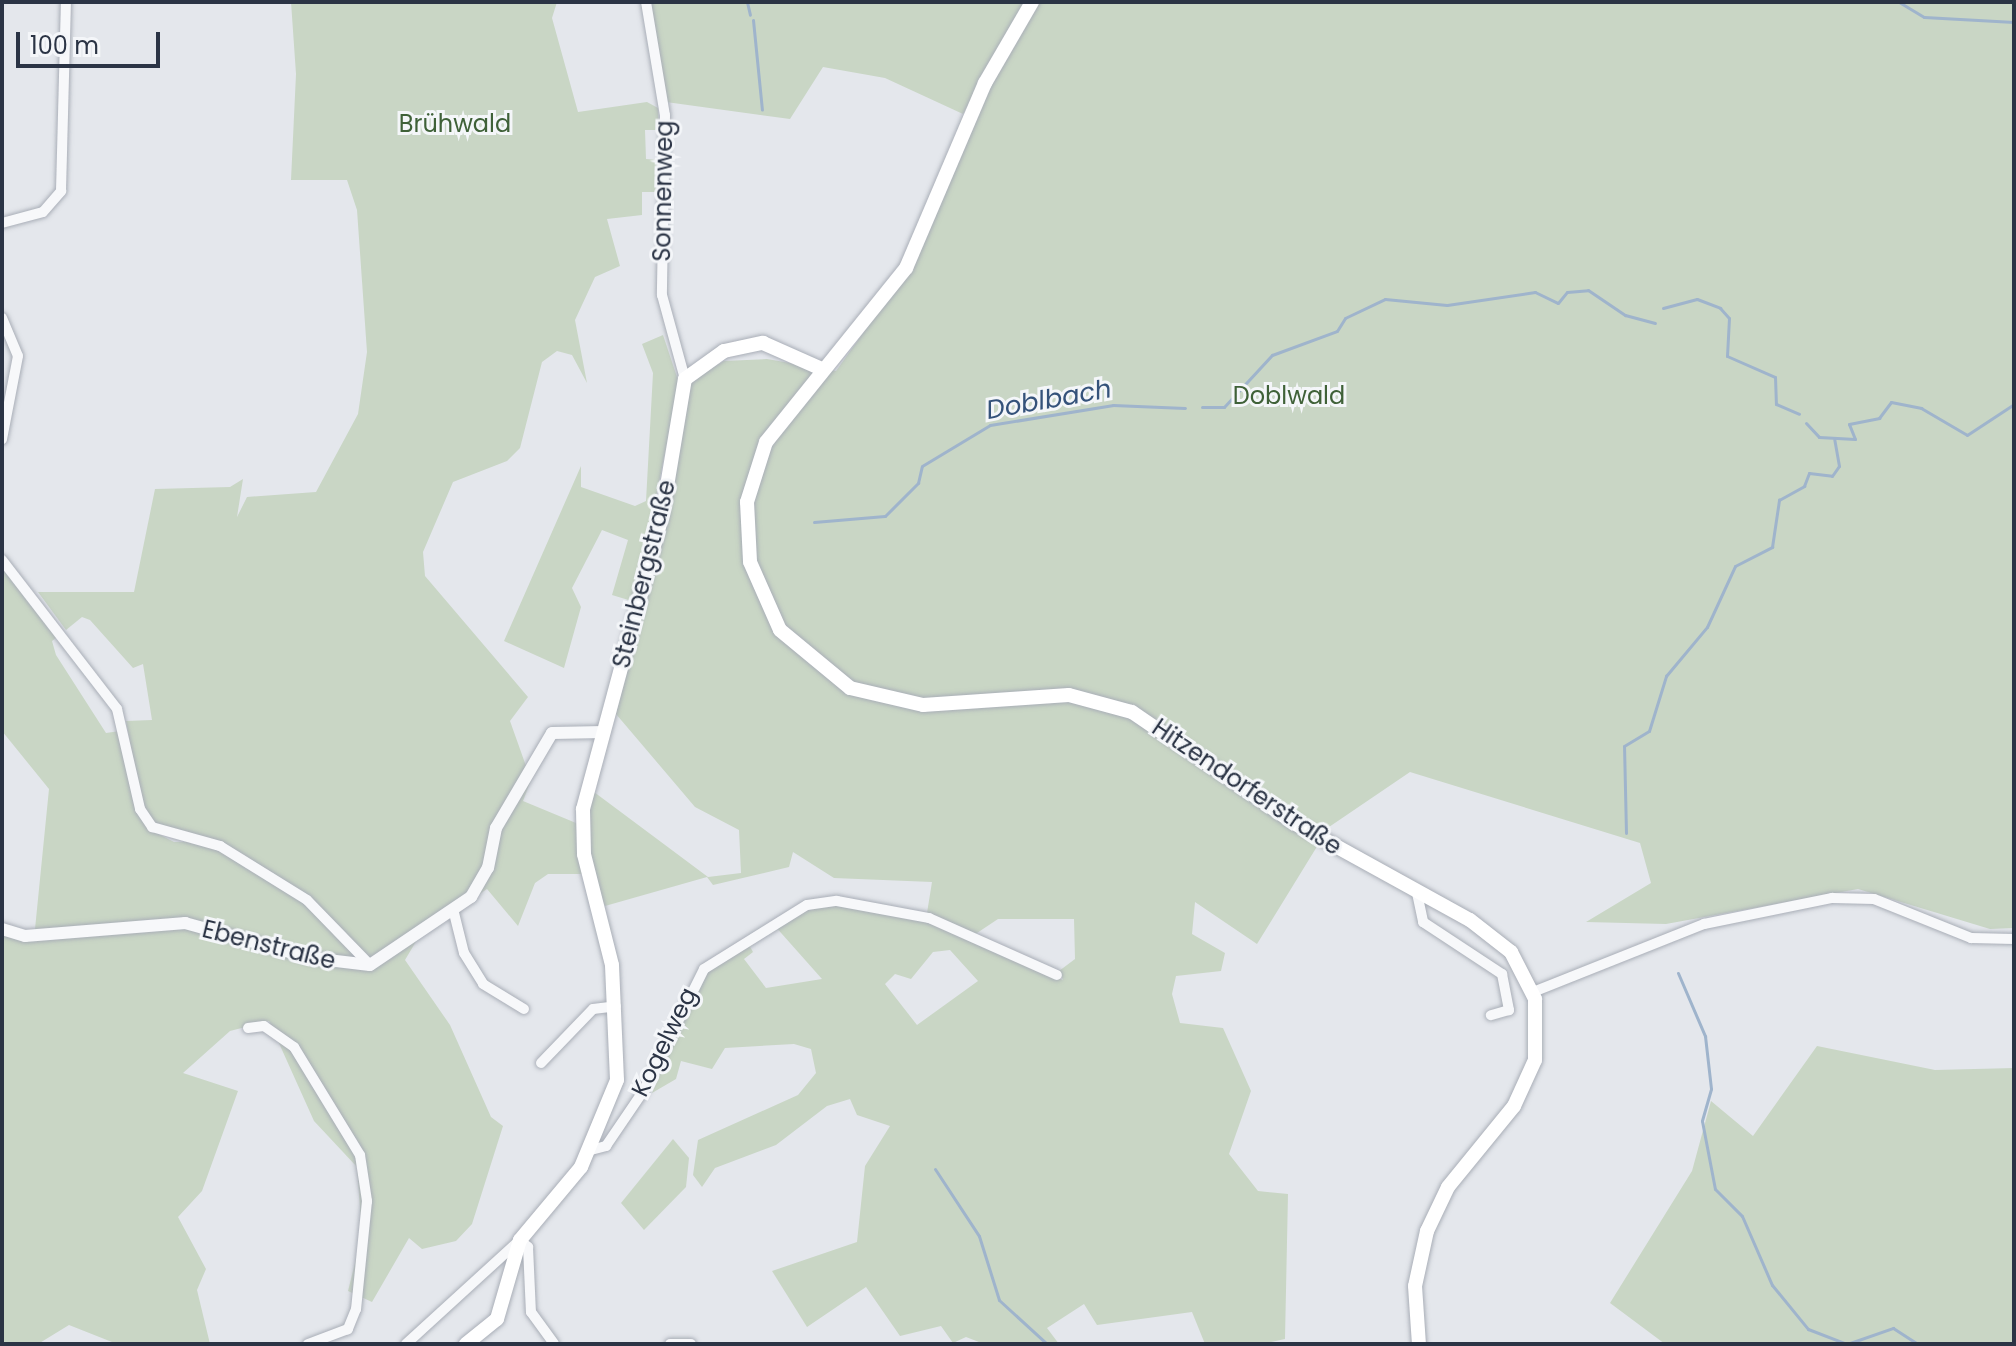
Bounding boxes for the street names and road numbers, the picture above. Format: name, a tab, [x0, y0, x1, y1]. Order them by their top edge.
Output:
street label: Sonnenweg	[647, 120, 679, 262]
street label: Steinbergstraße	[607, 477, 681, 671]
street label: Hitzendorferstraße	[1147, 713, 1347, 861]
street label: Ebenstraße	[199, 915, 339, 975]
street label: Kogelweg	[625, 983, 703, 1101]

